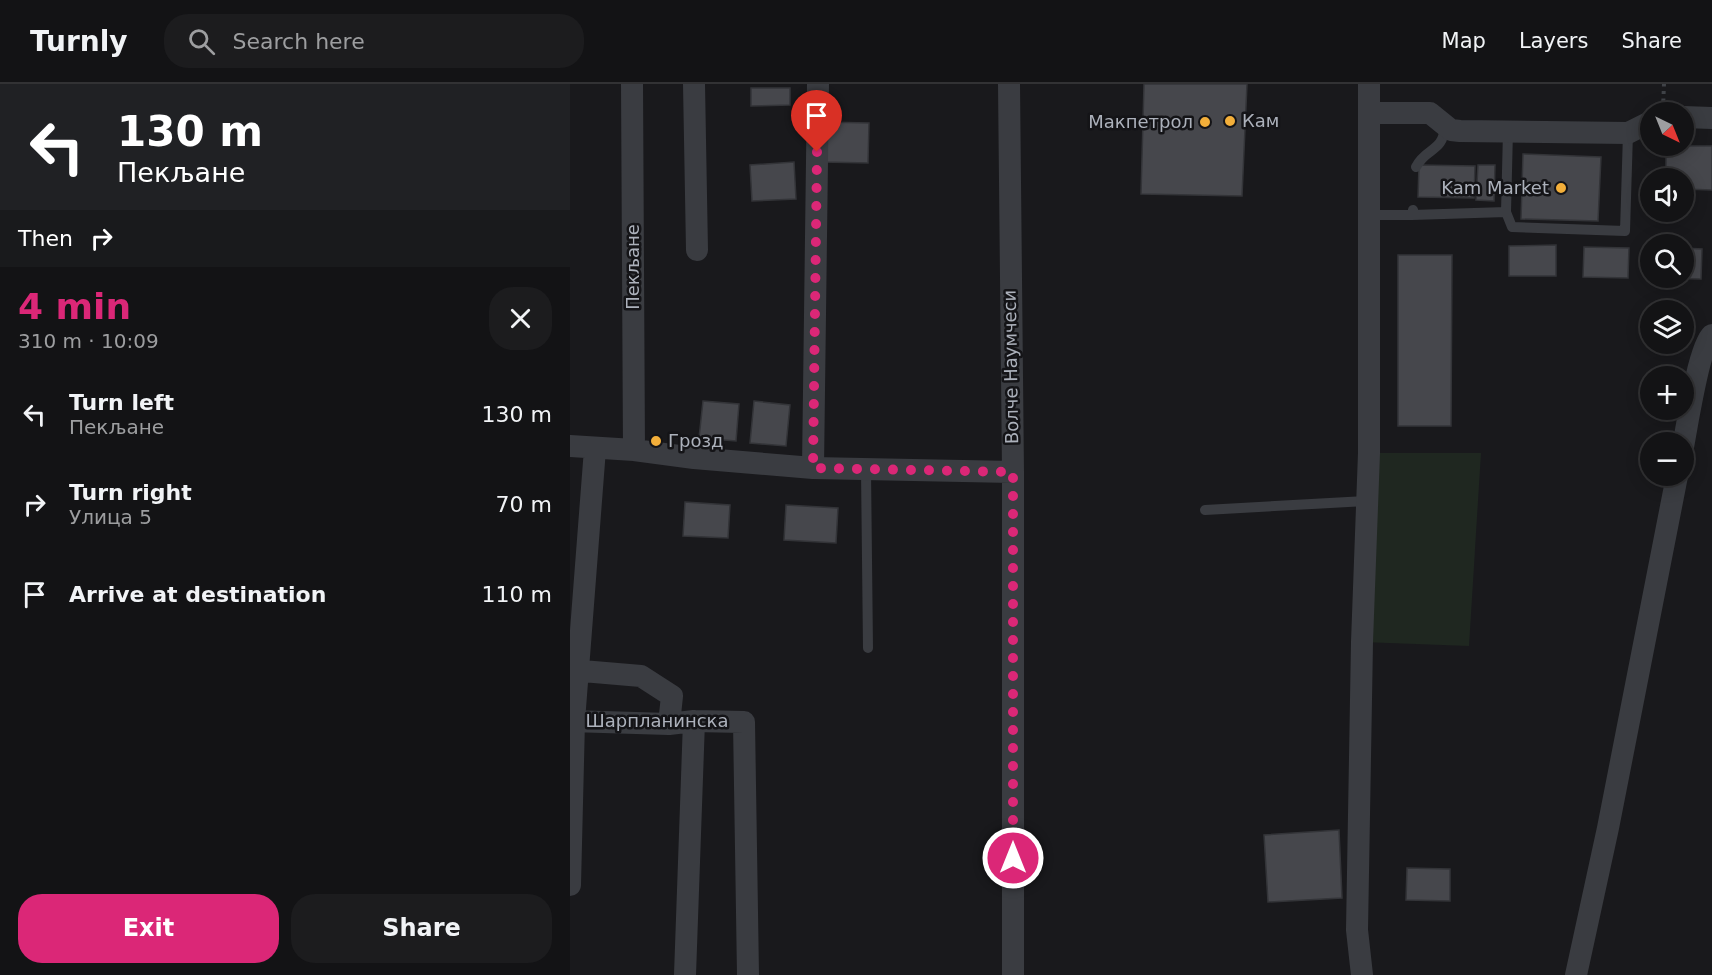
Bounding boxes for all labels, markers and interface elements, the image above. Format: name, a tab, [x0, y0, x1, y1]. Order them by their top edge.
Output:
search box	[164, 14, 584, 68]
text: Turnly	[30, 25, 128, 58]
icon: search	[185, 25, 218, 58]
text: Search here	[233, 29, 365, 54]
text: Map	[1442, 29, 1486, 53]
text: Layers	[1519, 29, 1588, 53]
text: Share	[1621, 29, 1682, 53]
pin	[791, 90, 842, 152]
icon: arrive	[800, 99, 833, 132]
north arrow	[1640, 102, 1694, 156]
map controls	[1640, 102, 1694, 486]
text: 130 m	[117, 107, 263, 156]
icon: left	[18, 108, 96, 186]
place label: Кам	[1242, 110, 1279, 131]
place label: Макпетрол	[1088, 111, 1193, 132]
marker: Кам	[1223, 114, 1237, 128]
marker: Макпетрол	[1198, 115, 1212, 129]
text: Пекљане	[117, 157, 245, 188]
button: sound	[1640, 168, 1694, 222]
place label: Kam Market	[1441, 177, 1549, 198]
marker: Kam Market	[1554, 181, 1568, 195]
icon: right	[85, 222, 118, 255]
street label: Пекљане	[622, 224, 643, 310]
text: Then	[18, 226, 73, 251]
button: search	[1640, 234, 1694, 288]
text: 4 min	[18, 286, 131, 327]
button: close	[489, 287, 552, 350]
street label: Волче Наумчеси	[999, 290, 1022, 444]
button: layers	[1640, 300, 1694, 354]
text: 310 m · 10:09	[18, 329, 159, 353]
button: +	[1640, 366, 1694, 420]
text: Turn left	[69, 390, 174, 415]
icon: left	[18, 398, 51, 431]
text: 130 m	[482, 402, 552, 427]
text: Пекљане	[69, 415, 164, 439]
place label: Грозд	[668, 430, 723, 451]
button: −	[1640, 432, 1694, 486]
marker: Грозд	[649, 434, 663, 448]
text: Turn right	[69, 480, 192, 505]
icon: right	[18, 488, 51, 521]
text: 70 m	[496, 492, 552, 517]
text: Улица 5	[69, 505, 152, 529]
icon: arrive	[18, 578, 51, 611]
text: Arrive at destination	[69, 582, 326, 607]
text: 110 m	[482, 582, 552, 607]
street label: Шарпланинска	[585, 710, 729, 731]
position arrow	[981, 826, 1045, 890]
button: Exit	[18, 894, 279, 963]
button: Share	[291, 894, 552, 963]

